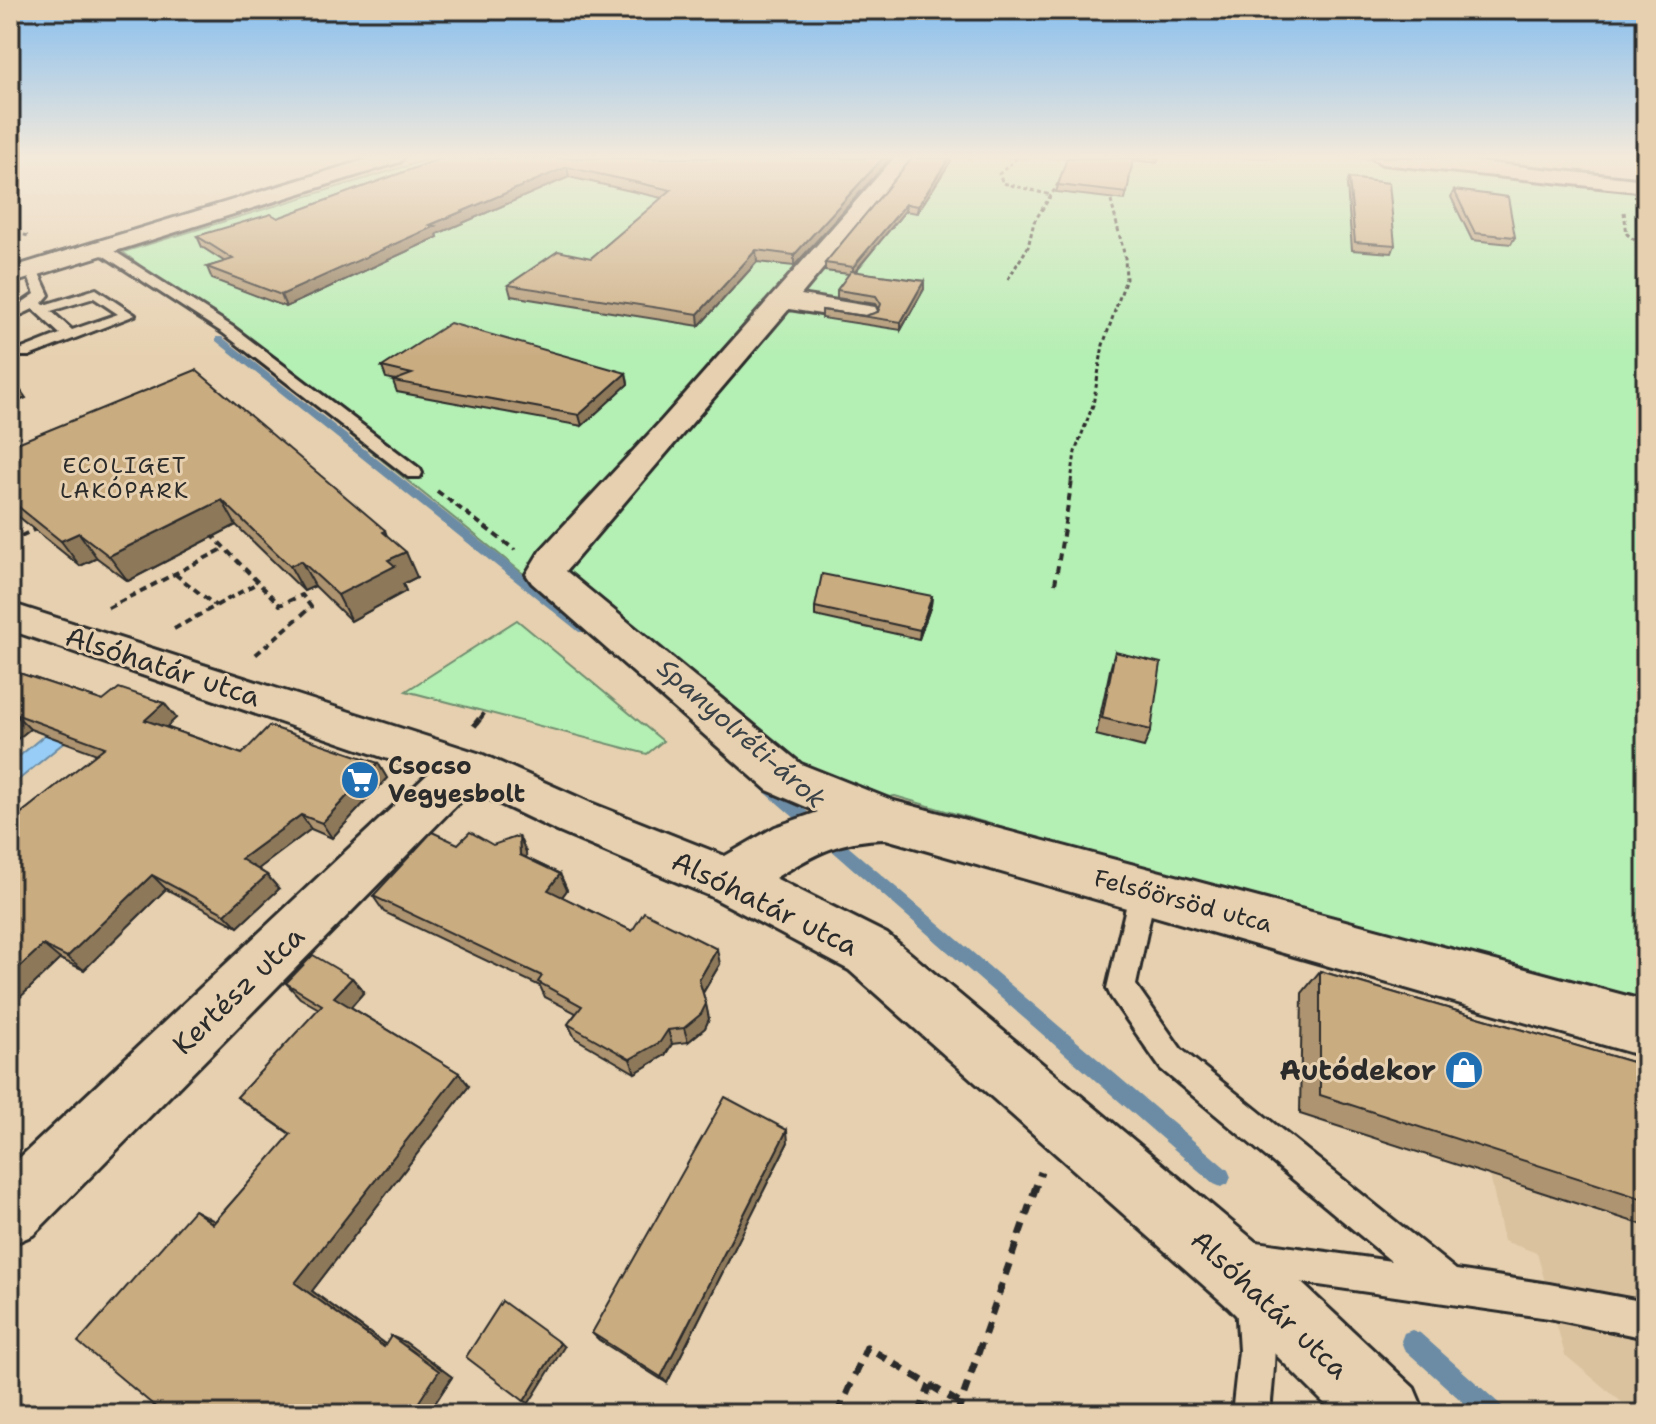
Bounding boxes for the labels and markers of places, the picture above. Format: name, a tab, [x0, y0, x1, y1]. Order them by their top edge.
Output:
place label: Csocso Vegyesbolt	[388, 750, 525, 810]
supermarket icon: Csocso Vegyesbolt	[339, 759, 381, 801]
shop icon: Autódekor	[1443, 1049, 1485, 1091]
place label: Autódekor	[1279, 1051, 1436, 1089]

